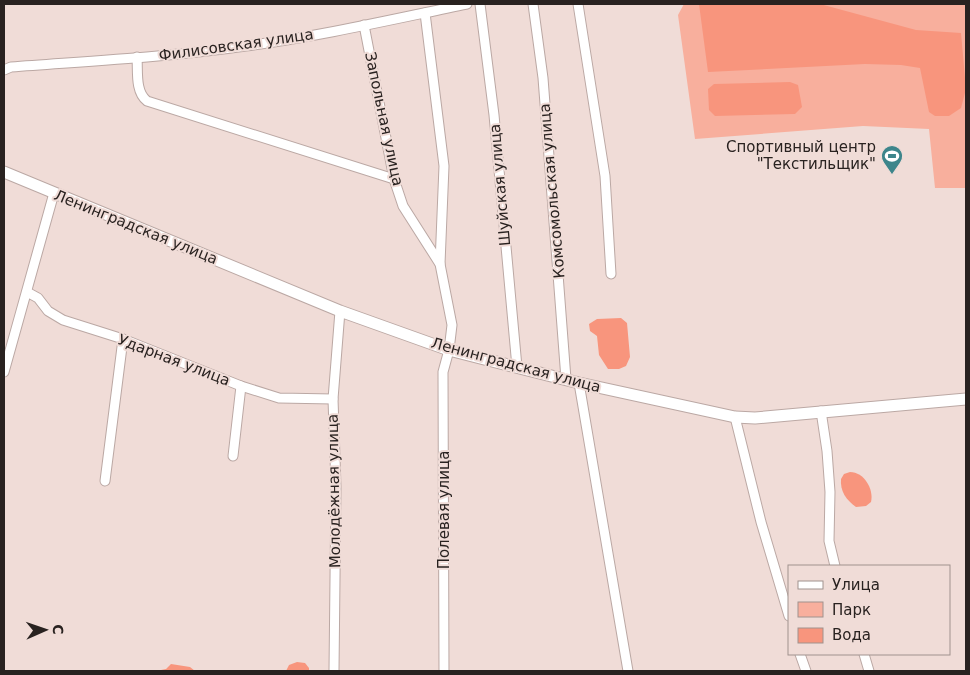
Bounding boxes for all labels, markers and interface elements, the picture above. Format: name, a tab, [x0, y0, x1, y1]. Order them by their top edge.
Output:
street label: Филисовская улица	[157, 25, 315, 65]
street label: Запольная улица	[361, 50, 407, 188]
street label: Комсомольская улица	[535, 103, 569, 279]
street label: Шуйская улица	[486, 123, 514, 247]
place label: Спортивный центр "Текстильщик"	[726, 138, 876, 173]
sports icon: Спортивный центр "Текстильщик"	[880, 144, 904, 175]
street label: Ленинградская улица	[52, 186, 220, 268]
street label: Ударная улица	[115, 330, 233, 390]
street label: Ленинградская улица	[429, 334, 603, 396]
street label: Молодёжная улица	[324, 414, 344, 568]
street label: Полевая улица	[435, 451, 453, 569]
legend	[788, 565, 950, 655]
text: Улица	[832, 576, 880, 594]
text: Парк	[832, 601, 871, 619]
north arrow	[20, 605, 70, 655]
text: С	[50, 624, 66, 635]
text: Вода	[832, 626, 871, 644]

